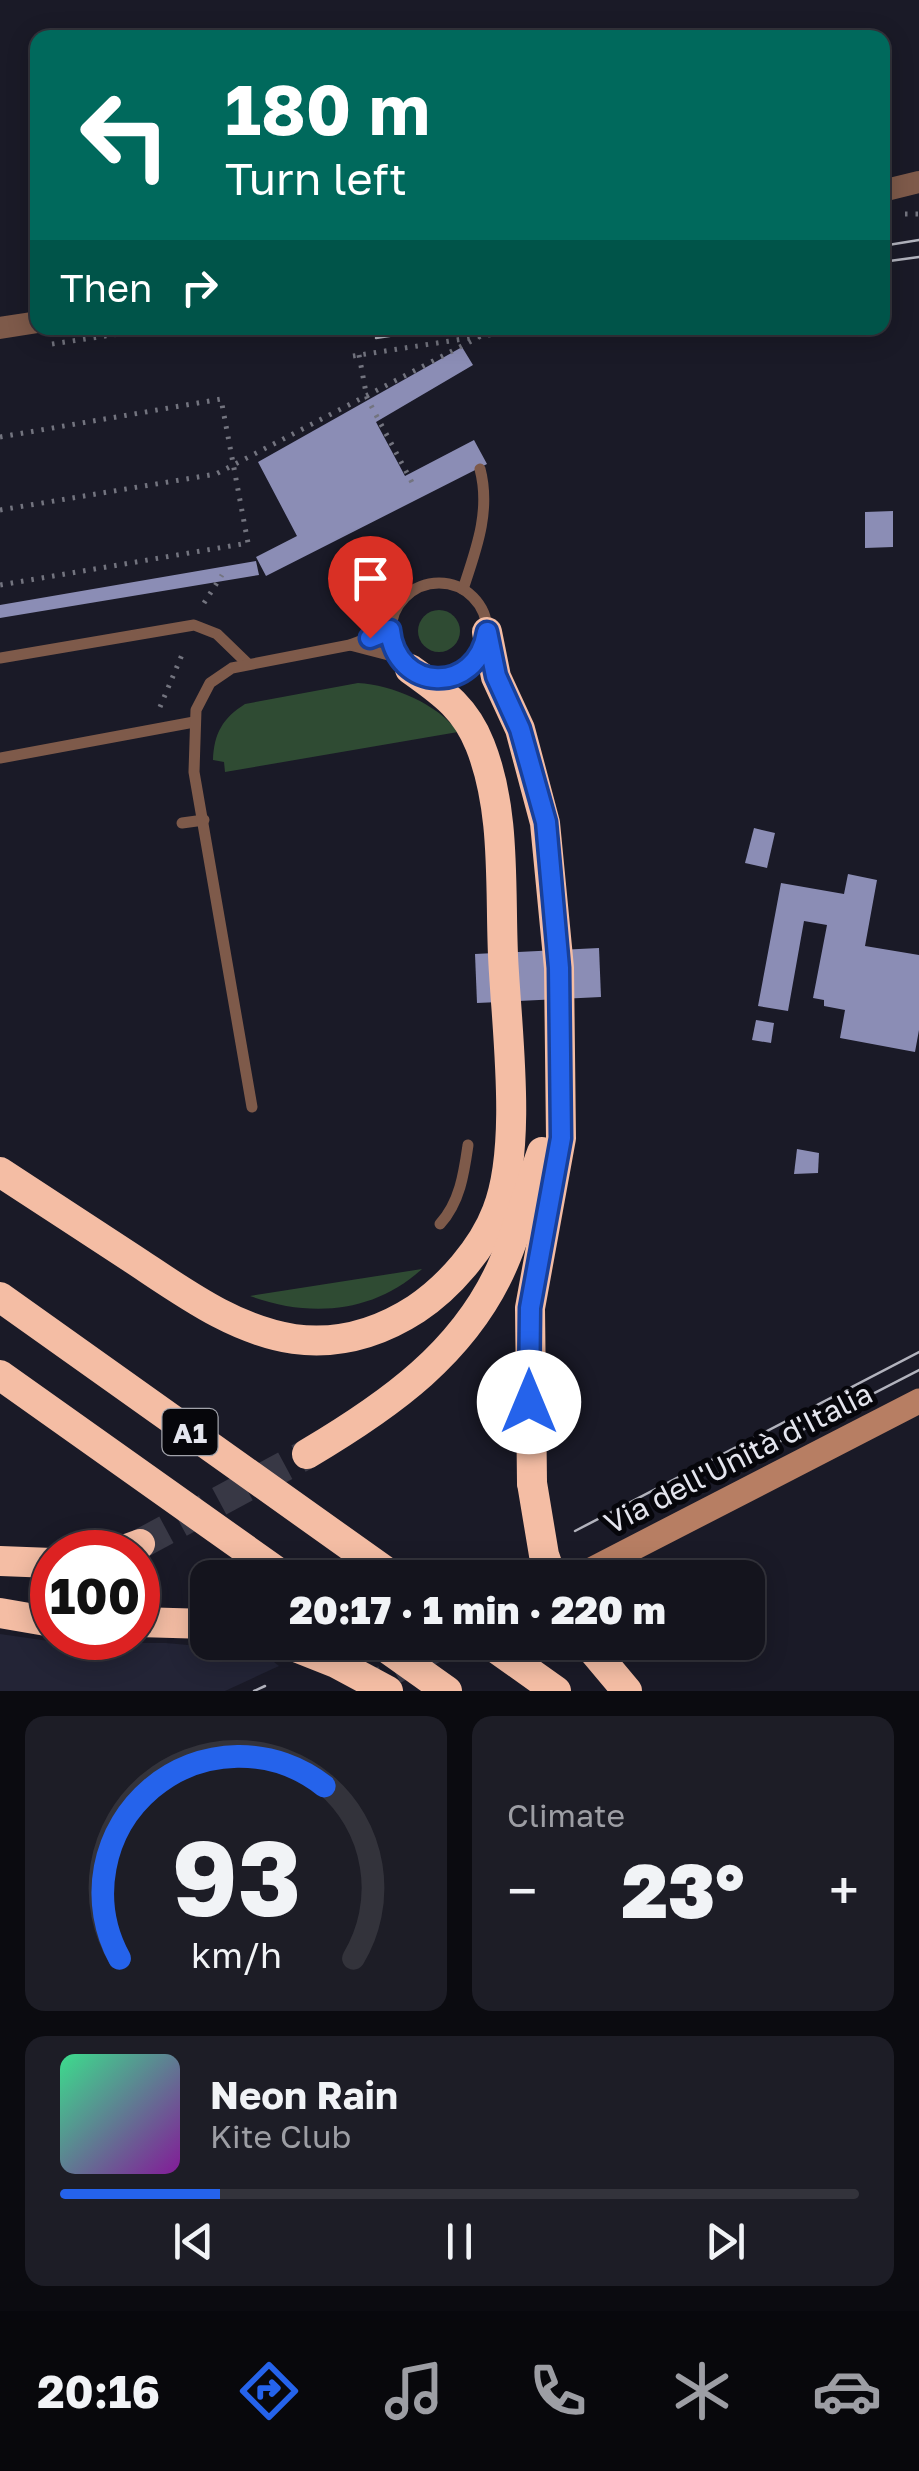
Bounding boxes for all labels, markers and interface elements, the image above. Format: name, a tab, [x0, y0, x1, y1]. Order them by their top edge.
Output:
text: 180 m	[225, 66, 430, 150]
icon: left	[60, 70, 190, 200]
text: Turn left	[225, 151, 407, 205]
icon: right	[172, 260, 227, 315]
text: Then	[60, 265, 152, 310]
pin	[328, 536, 413, 639]
icon: arrive	[343, 551, 398, 606]
position arrow	[477, 1350, 581, 1454]
street label: Via dell'Unità d'Italia	[598, 1375, 878, 1541]
road number: A1	[162, 1409, 218, 1455]
speed limit sign: 100	[30, 1530, 160, 1660]
text: 20:17 · 1 min · 220 m	[289, 1587, 666, 1632]
text: Climate	[507, 1796, 625, 1834]
text: 93	[171, 1814, 301, 1939]
text: 23°	[621, 1844, 745, 1935]
text: −	[507, 1857, 537, 1923]
text: +	[829, 1857, 859, 1923]
text: km/h	[191, 1933, 281, 1976]
text: Neon Rain	[210, 2072, 398, 2117]
text: Kite Club	[210, 2117, 351, 2155]
icon: previous	[166, 2214, 221, 2269]
icon: pause	[432, 2214, 487, 2269]
icon: next	[698, 2214, 753, 2269]
icon: directions	[234, 2356, 304, 2426]
icon: music	[379, 2356, 449, 2426]
icon: phone	[523, 2356, 593, 2426]
icon: climate	[667, 2356, 737, 2426]
icon: car	[812, 2356, 882, 2426]
text: 20:16	[37, 2364, 160, 2418]

